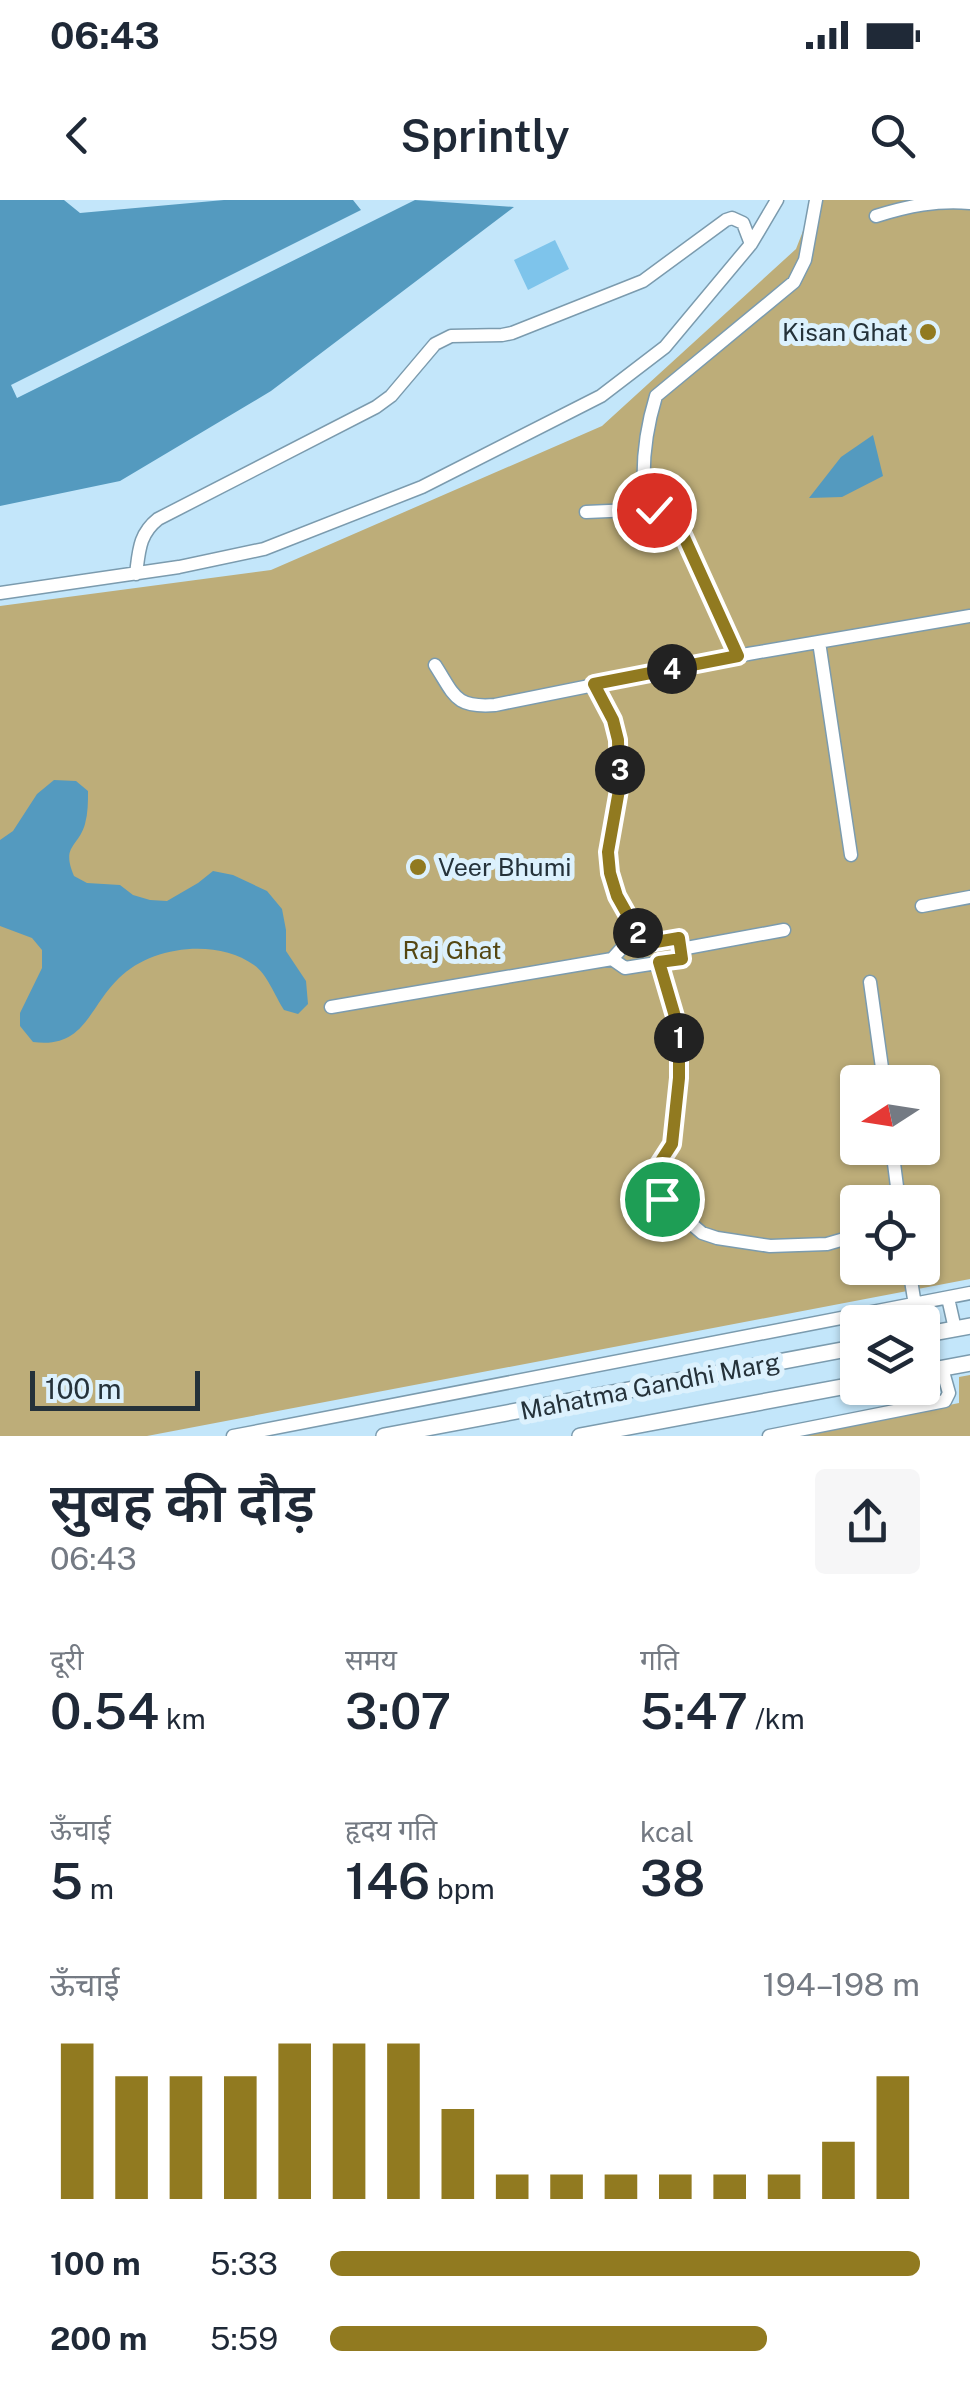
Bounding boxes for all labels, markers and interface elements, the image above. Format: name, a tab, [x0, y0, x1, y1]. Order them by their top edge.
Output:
text: 06:43	[50, 13, 160, 58]
icon: back	[50, 108, 105, 163]
icon: search	[865, 108, 920, 163]
text: Sprintly	[400, 109, 570, 162]
place label: Kisan Ghat	[782, 317, 908, 347]
marker: Kisan Ghat	[917, 321, 939, 343]
pin	[612, 468, 697, 553]
icon: check	[627, 483, 682, 538]
pin: 4	[647, 644, 697, 694]
text: 4	[663, 652, 681, 685]
pin: 3	[595, 745, 645, 795]
text: 3	[611, 753, 629, 786]
place label: Veer Bhumi	[438, 852, 572, 882]
marker: Veer Bhumi	[407, 856, 429, 878]
pin: 2	[613, 908, 663, 958]
text: 2	[629, 916, 647, 949]
park label: Raj Ghat	[403, 935, 501, 965]
pin: 1	[654, 1013, 704, 1063]
text: 1	[673, 1021, 685, 1054]
north arrow	[840, 1065, 940, 1165]
map controls	[840, 1065, 940, 1405]
pin	[620, 1157, 705, 1242]
icon: arrive	[635, 1172, 690, 1227]
button: locate	[840, 1185, 940, 1285]
button: layers	[840, 1305, 940, 1405]
street label: Mahatma Gandhi Marg	[518, 1346, 782, 1426]
scale bar	[30, 1366, 200, 1410]
text: 100 m	[45, 1372, 122, 1405]
button: share	[815, 1469, 920, 1574]
text: सुबह की दौड़	[50, 1470, 315, 1534]
text: 06:43	[50, 1540, 137, 1577]
text: दूरी	[50, 1643, 84, 1676]
text: समय	[345, 1643, 397, 1676]
text: गति	[640, 1643, 679, 1676]
text: 0.54	[50, 1681, 159, 1740]
text: 3:07	[345, 1681, 451, 1740]
text: 5:47	[640, 1681, 748, 1740]
text: km	[159, 1702, 206, 1735]
text: /km	[748, 1702, 805, 1735]
text: ऊँचाई	[50, 1813, 111, 1846]
text: हृदय गति	[345, 1813, 437, 1846]
text: kcal	[640, 1815, 694, 1848]
text: 38	[640, 1848, 705, 1907]
text: 5	[50, 1851, 83, 1910]
text: 146	[345, 1851, 430, 1910]
text: m	[83, 1872, 114, 1905]
text: bpm	[430, 1872, 495, 1905]
text: ऊँचाई	[50, 1966, 119, 2003]
text: 194–198 m	[763, 1966, 920, 2003]
text: 100 m	[50, 2245, 141, 2282]
text: 5:33	[210, 2245, 278, 2282]
text: 200 m	[50, 2320, 147, 2357]
text: 5:59	[210, 2320, 278, 2357]

